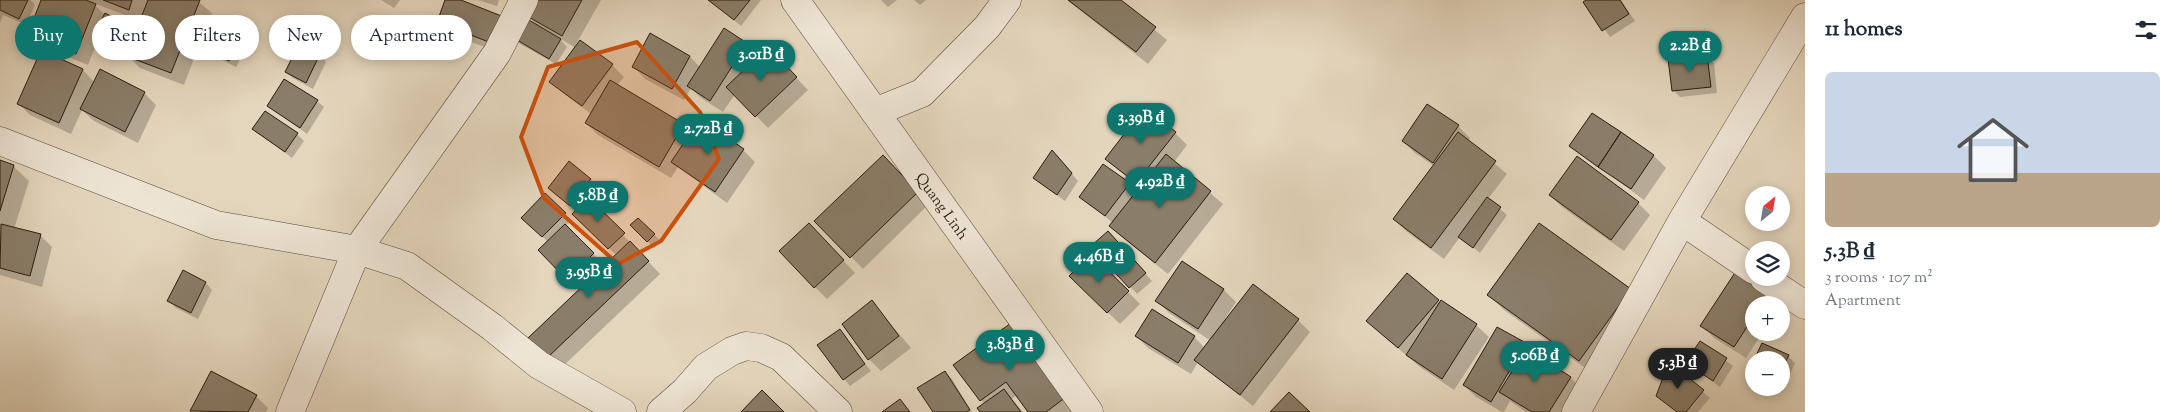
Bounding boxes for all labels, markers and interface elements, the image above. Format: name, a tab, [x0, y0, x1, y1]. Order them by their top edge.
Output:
chip: Buy	[15, 15, 82, 60]
chip: Rent	[92, 15, 165, 60]
chip: Filters	[175, 15, 259, 60]
chip: New	[269, 15, 341, 60]
chip: Apartment	[351, 15, 472, 60]
text: 11 homes	[1825, 15, 1903, 45]
icon: filters	[2132, 16, 2160, 44]
pin: 2.2B ₫	[1649, 30, 1731, 73]
text: 2.2B ₫	[1670, 35, 1710, 58]
pin: 3.01B ₫	[715, 39, 807, 82]
text: 3.01B ₫	[738, 44, 784, 67]
pin: 3.39B ₫	[1095, 102, 1187, 145]
icon: home	[1948, 105, 2038, 195]
text: 3.39B ₫	[1118, 107, 1164, 130]
pin: 2.72B ₫	[662, 114, 754, 156]
text: 2.72B ₫	[684, 118, 732, 141]
pin: 4.92B ₫	[1114, 166, 1206, 209]
street label: Quang Lĩnh	[909, 169, 972, 245]
text: 4.92B ₫	[1136, 171, 1184, 194]
pin: 5.8B ₫	[557, 180, 639, 223]
text: 5.8B ₫	[578, 185, 618, 208]
north arrow	[1745, 186, 1790, 231]
map controls	[1745, 186, 1790, 396]
text: 5.3B ₫	[1825, 237, 1874, 267]
button: layers	[1745, 241, 1790, 286]
pin: 4.46B ₫	[1053, 242, 1145, 284]
text: 4.46B ₫	[1074, 246, 1124, 269]
pin: 3.95B ₫	[543, 256, 635, 299]
text: 3.95B ₫	[566, 261, 612, 284]
text: 3 rooms · 107 m²	[1825, 267, 1933, 290]
text: Apartment	[1825, 290, 1901, 313]
button: +	[1745, 296, 1790, 341]
pin: 3.83B ₫	[964, 330, 1056, 372]
text: 3.83B ₫	[987, 334, 1033, 357]
pin: 5.06B ₫	[1489, 340, 1581, 383]
text: 5.06B ₫	[1511, 345, 1559, 368]
pin: 5.3B ₫	[1637, 348, 1719, 390]
button: −	[1745, 351, 1790, 396]
text: 5.3B ₫	[1659, 352, 1697, 375]

